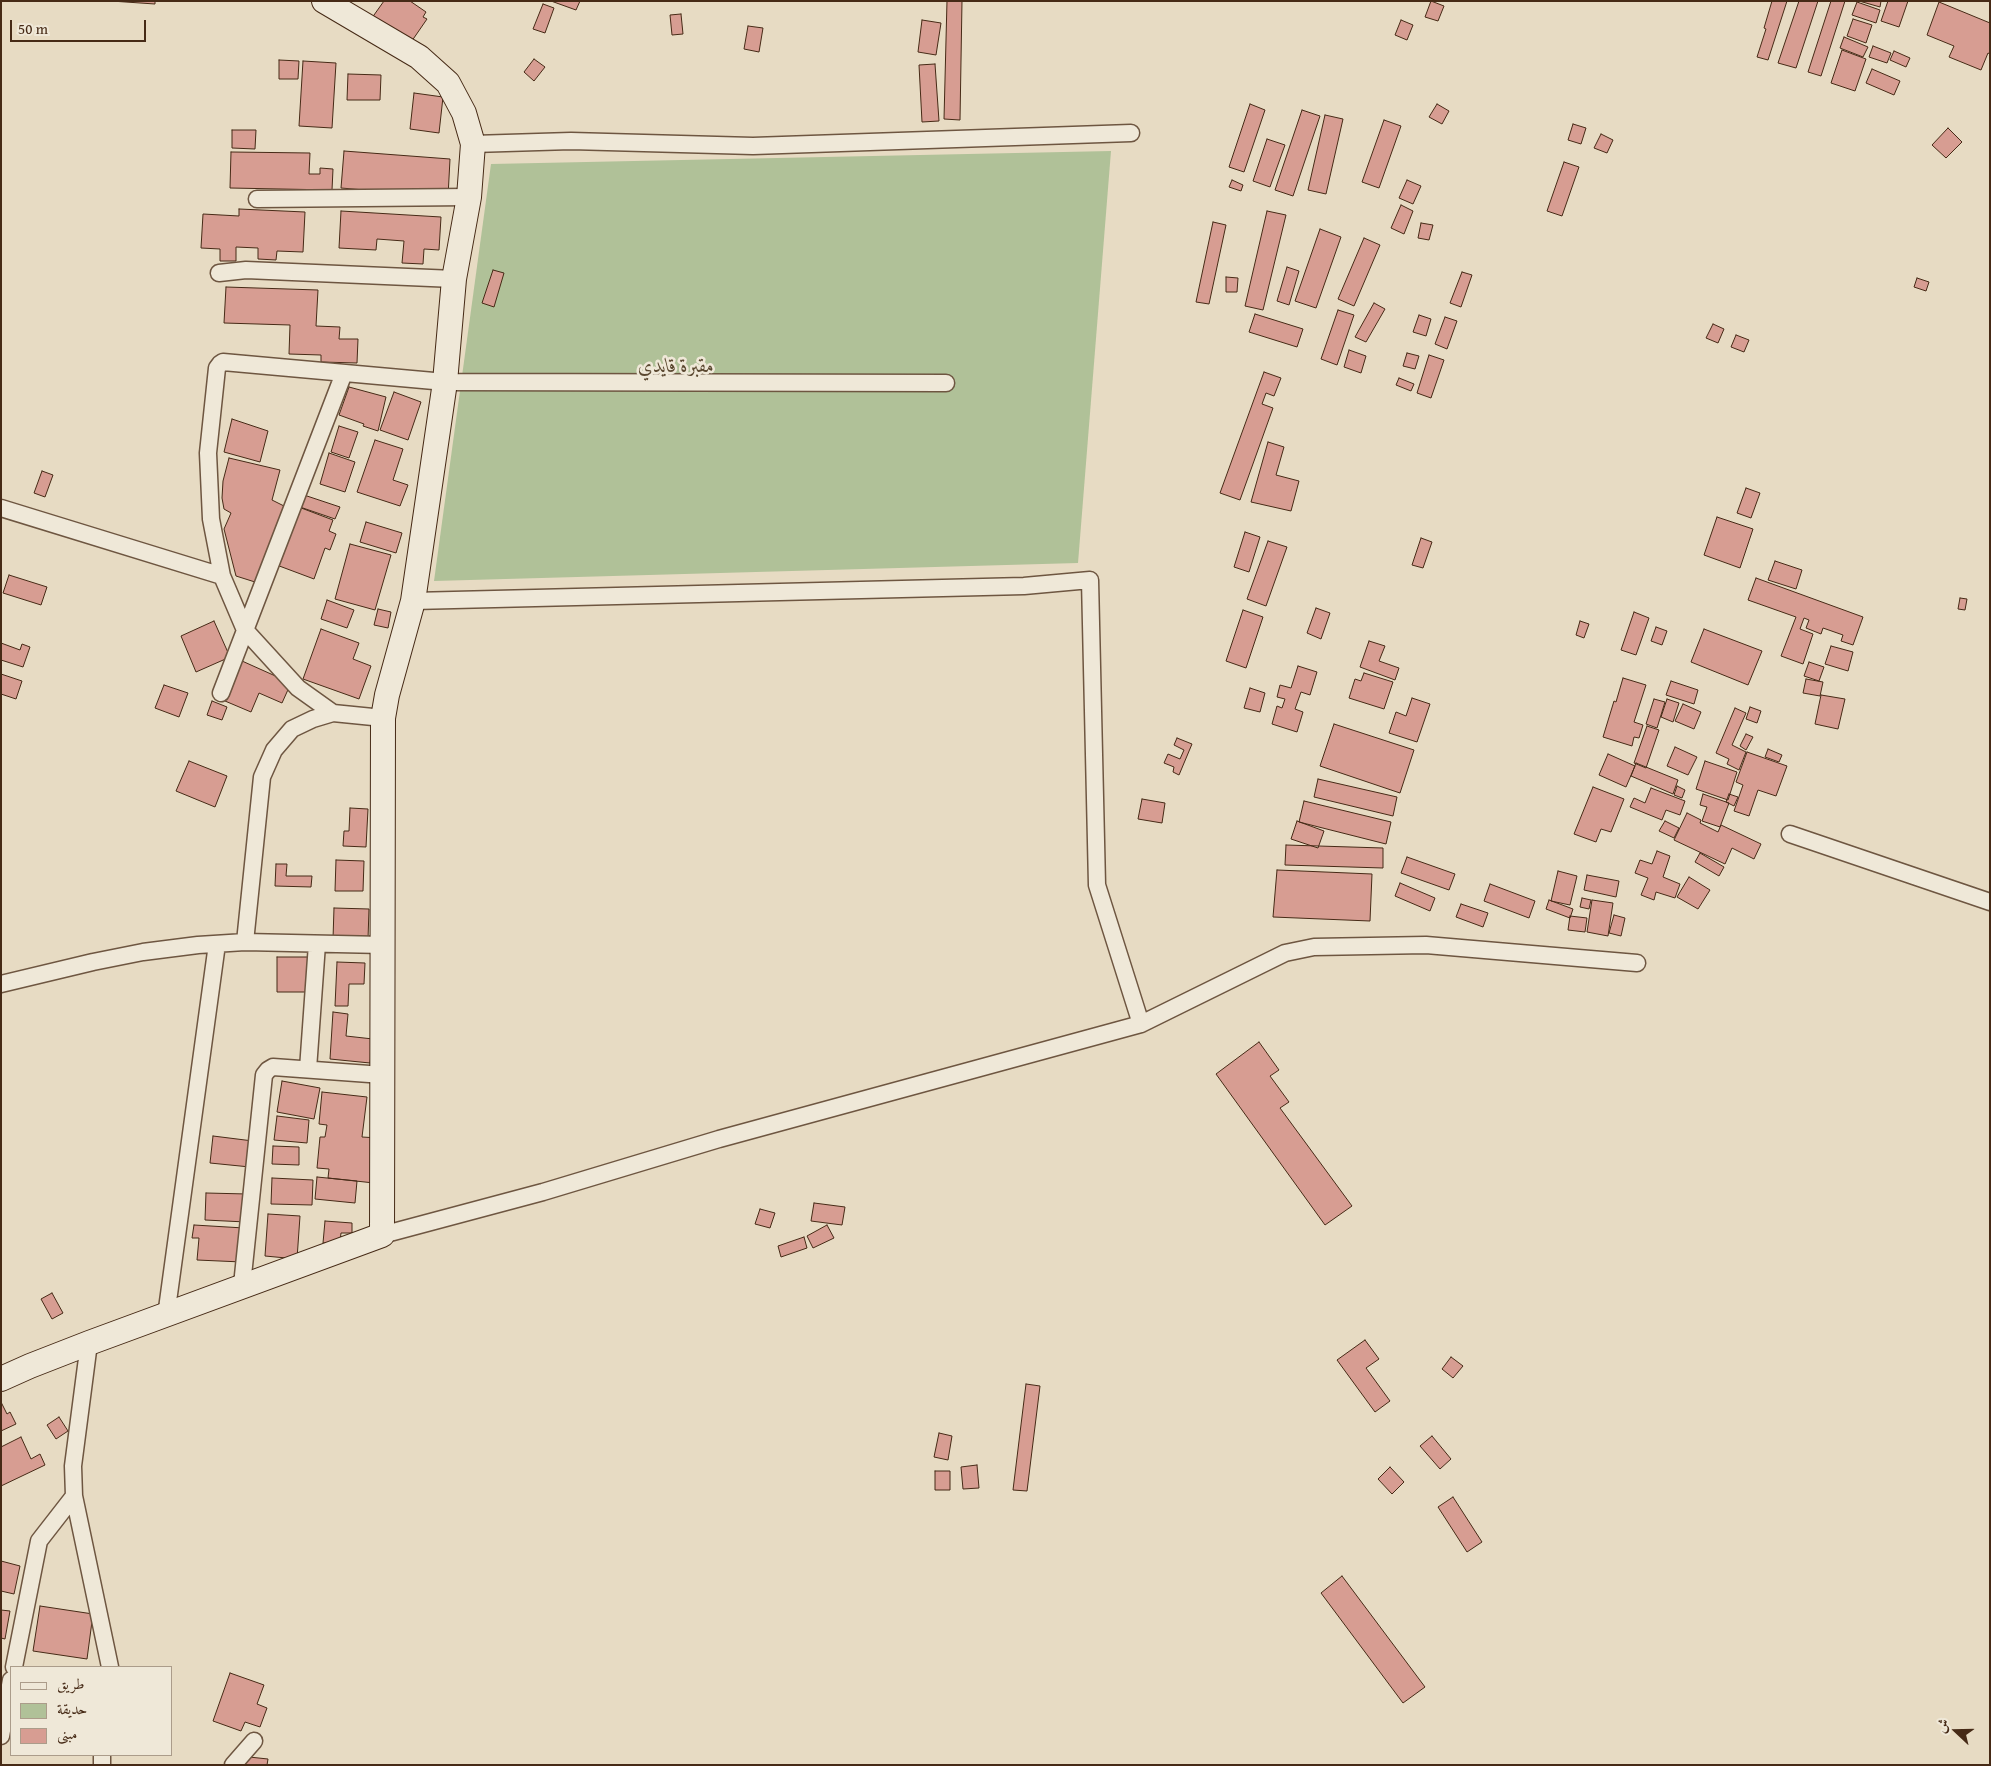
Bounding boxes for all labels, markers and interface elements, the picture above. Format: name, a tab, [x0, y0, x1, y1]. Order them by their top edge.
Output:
scale bar	[12, 10, 149, 42]
text: 50 m	[18, 18, 48, 39]
park label: مقبرة قايدي	[638, 355, 714, 379]
legend	[10, 1666, 172, 1756]
text: طريق	[57, 1673, 84, 1694]
text: حديقة	[57, 1698, 87, 1719]
north arrow	[1931, 1706, 1981, 1756]
text: ش	[1930, 1716, 1954, 1736]
text: مبنى	[57, 1723, 77, 1744]

